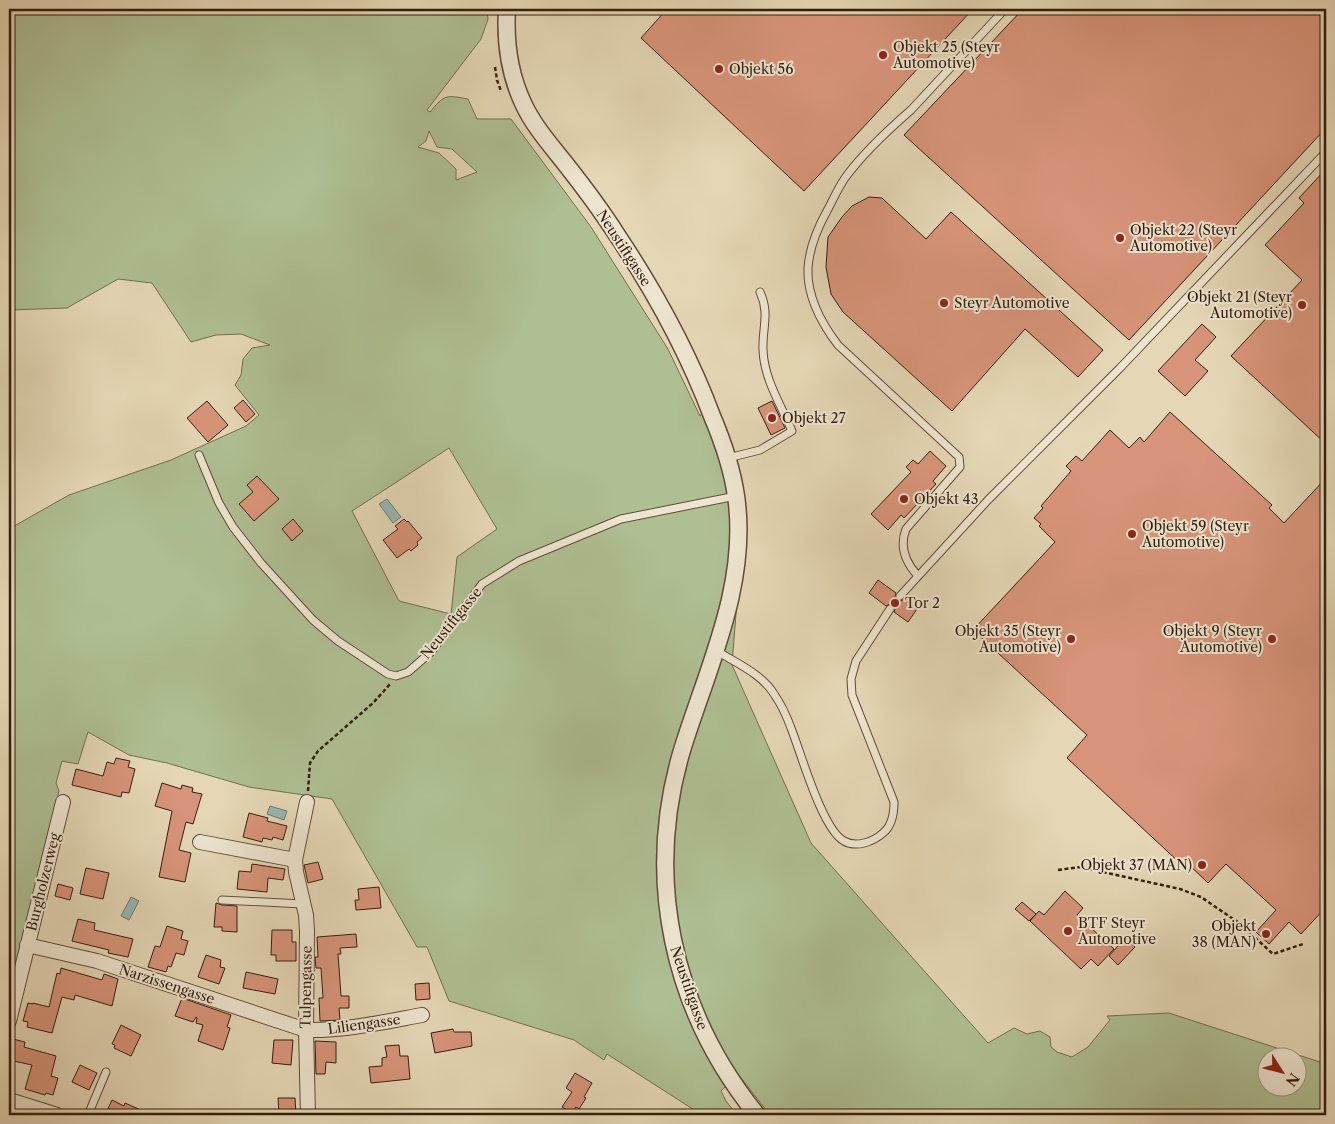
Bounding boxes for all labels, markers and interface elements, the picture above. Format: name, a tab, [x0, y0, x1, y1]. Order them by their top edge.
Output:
place label: Objekt 25 (Steyr Automotive)	[892, 38, 1000, 72]
marker: Objekt 25 (Steyr Automotive)	[877, 49, 889, 61]
place label: Objekt 56	[729, 60, 793, 78]
marker: Objekt 56	[713, 63, 725, 75]
street label: Neustiftgasse	[593, 206, 655, 290]
place label: Objekt 22 (Steyr Automotive)	[1129, 221, 1237, 255]
marker: Objekt 22 (Steyr Automotive)	[1114, 232, 1126, 244]
place label: Objekt 21 (Steyr Automotive)	[1187, 288, 1292, 322]
place label: Steyr Automotive	[954, 294, 1070, 312]
marker: Steyr Automotive	[938, 297, 950, 309]
marker: Objekt 21 (Steyr Automotive)	[1296, 299, 1308, 311]
place label: Objekt 27	[782, 409, 846, 427]
marker: Objekt 27	[766, 412, 778, 424]
place label: Objekt 43	[914, 490, 978, 508]
marker: Objekt 43	[898, 493, 910, 505]
place label: Objekt 59 (Steyr Automotive)	[1141, 517, 1249, 551]
marker: Objekt 59 (Steyr Automotive)	[1126, 528, 1138, 540]
street label: Neustiftgasse	[417, 583, 486, 663]
place label: Tor 2	[905, 594, 940, 612]
marker: Tor 2	[889, 597, 901, 609]
place label: Objekt 35 (Steyr Automotive)	[955, 622, 1061, 656]
place label: Objekt 9 (Steyr Automotive)	[1163, 622, 1262, 656]
marker: Objekt 35 (Steyr Automotive)	[1065, 633, 1077, 645]
marker: Objekt 9 (Steyr Automotive)	[1266, 633, 1278, 645]
street label: Burgholzerweg	[22, 830, 64, 933]
place label: Objekt 37 (MAN)	[1081, 856, 1192, 874]
marker: Objekt 37 (MAN)	[1196, 859, 1208, 871]
place label: BTF Steyr Automotive	[1077, 914, 1156, 948]
place label: Objekt 38 (MAN)	[1192, 917, 1256, 951]
marker: BTF Steyr Automotive	[1062, 925, 1074, 937]
marker: Objekt 38 (MAN)	[1260, 928, 1272, 940]
street label: Neustiftgasse	[666, 944, 712, 1032]
street label: Tulpengasse	[296, 945, 316, 1029]
street label: Narzissengasse	[117, 960, 217, 1008]
street label: Liliengasse	[326, 1010, 402, 1038]
north arrow	[1258, 1046, 1308, 1096]
text: N	[1282, 1069, 1303, 1090]

